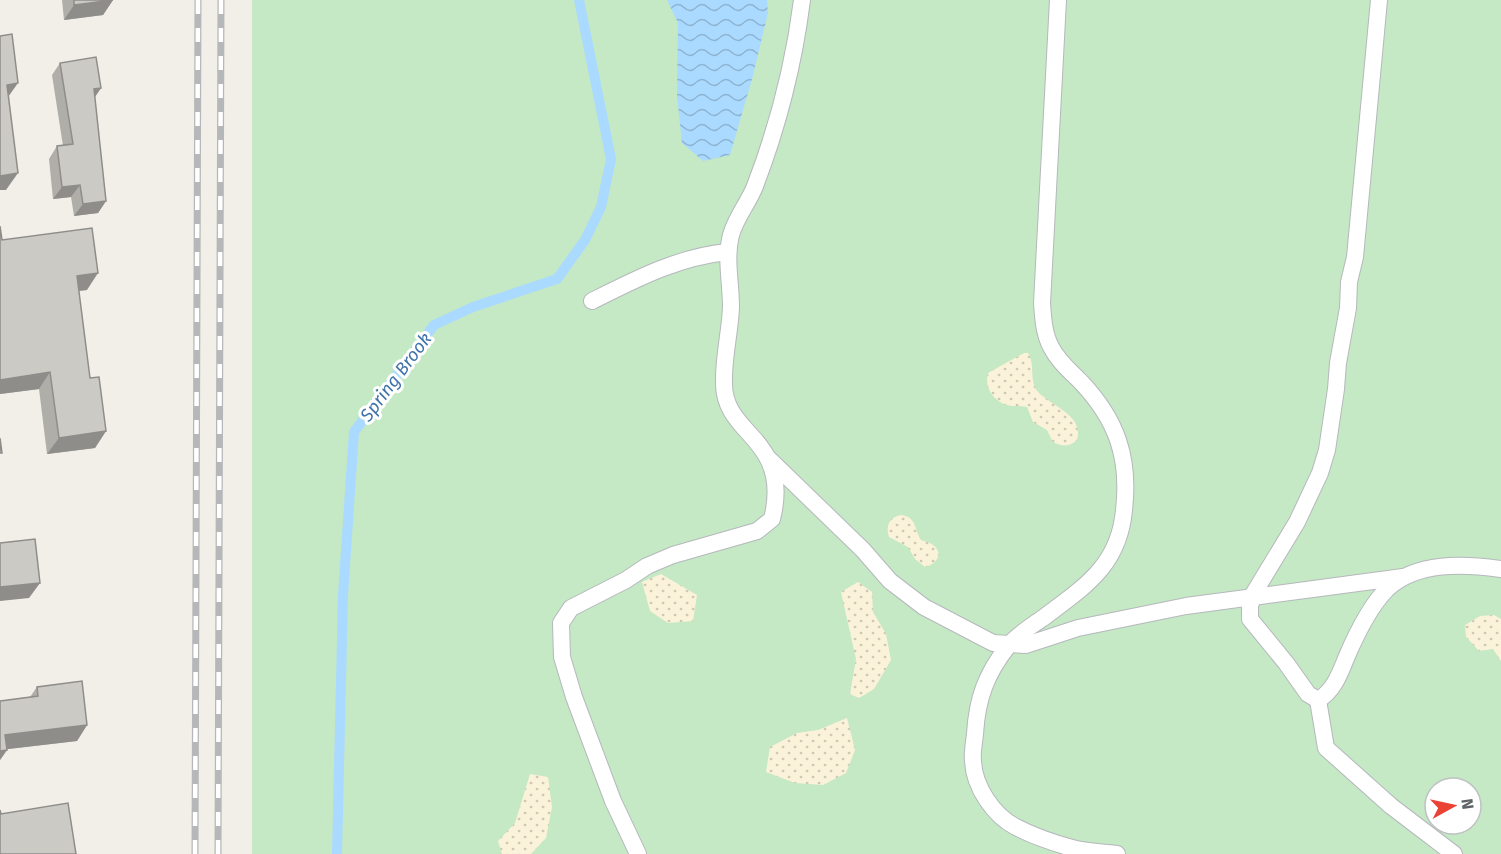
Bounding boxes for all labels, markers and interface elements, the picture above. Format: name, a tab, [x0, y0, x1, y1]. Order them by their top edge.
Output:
water label: Spring Brook	[355, 328, 437, 426]
north arrow	[1423, 776, 1483, 836]
text: N	[1457, 797, 1478, 811]

